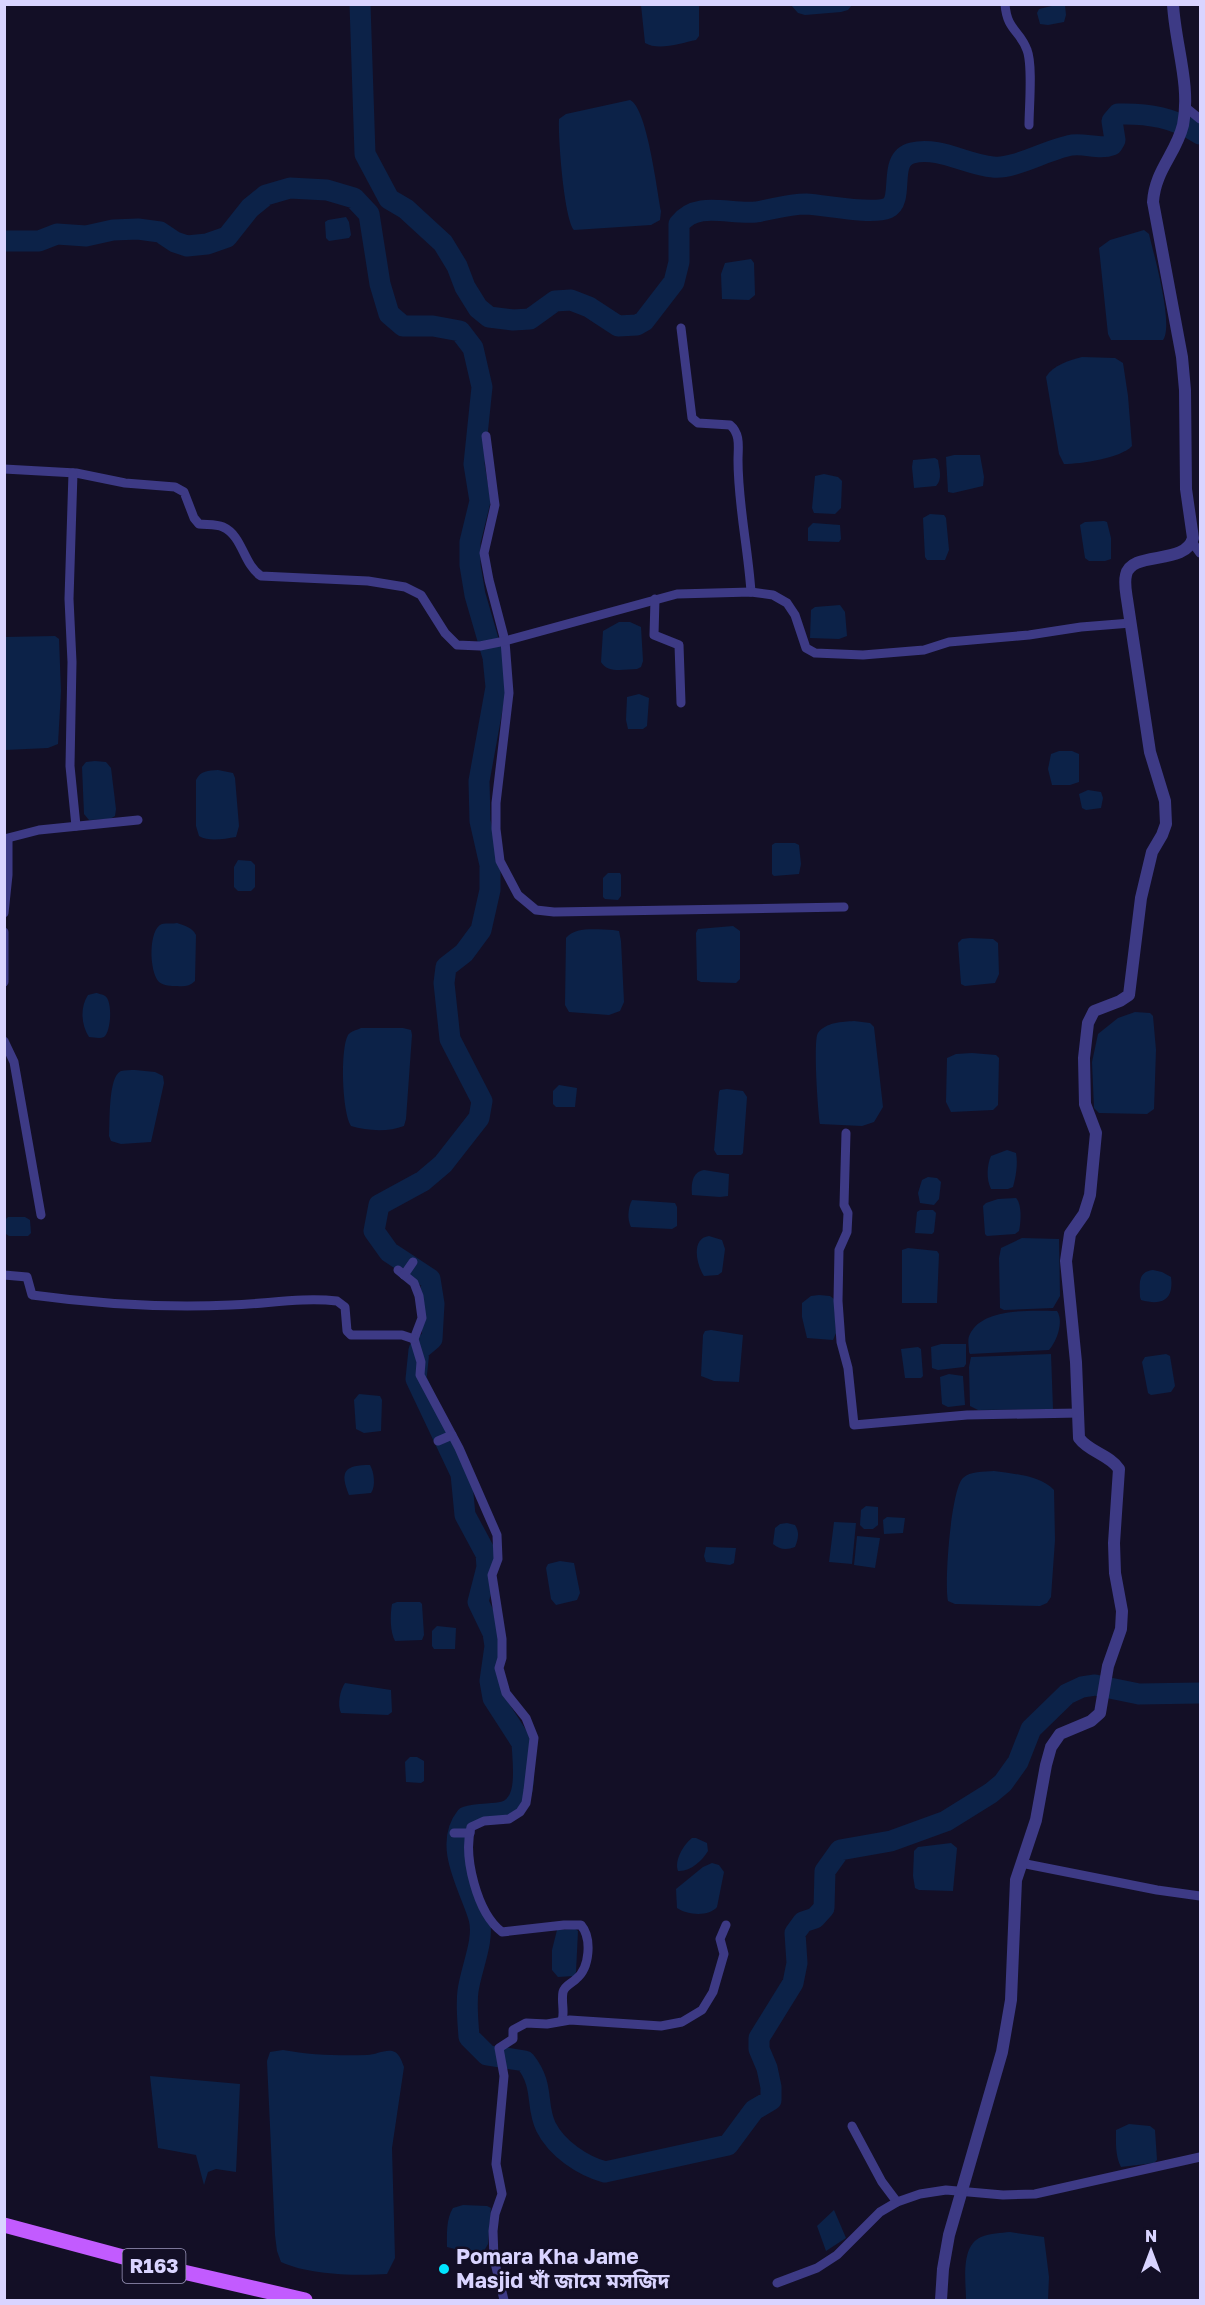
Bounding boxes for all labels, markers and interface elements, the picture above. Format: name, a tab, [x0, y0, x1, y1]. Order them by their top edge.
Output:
north arrow	[1121, 2221, 1181, 2281]
text: N	[1145, 2226, 1157, 2246]
place label: Pomara Kha Jame Masjid খাঁ জামে মসজিদ	[456, 2243, 671, 2293]
road number: R163	[122, 2249, 186, 2283]
marker: Pomara Kha Jame Masjid খাঁ জামে মসজিদ	[437, 2262, 451, 2276]

